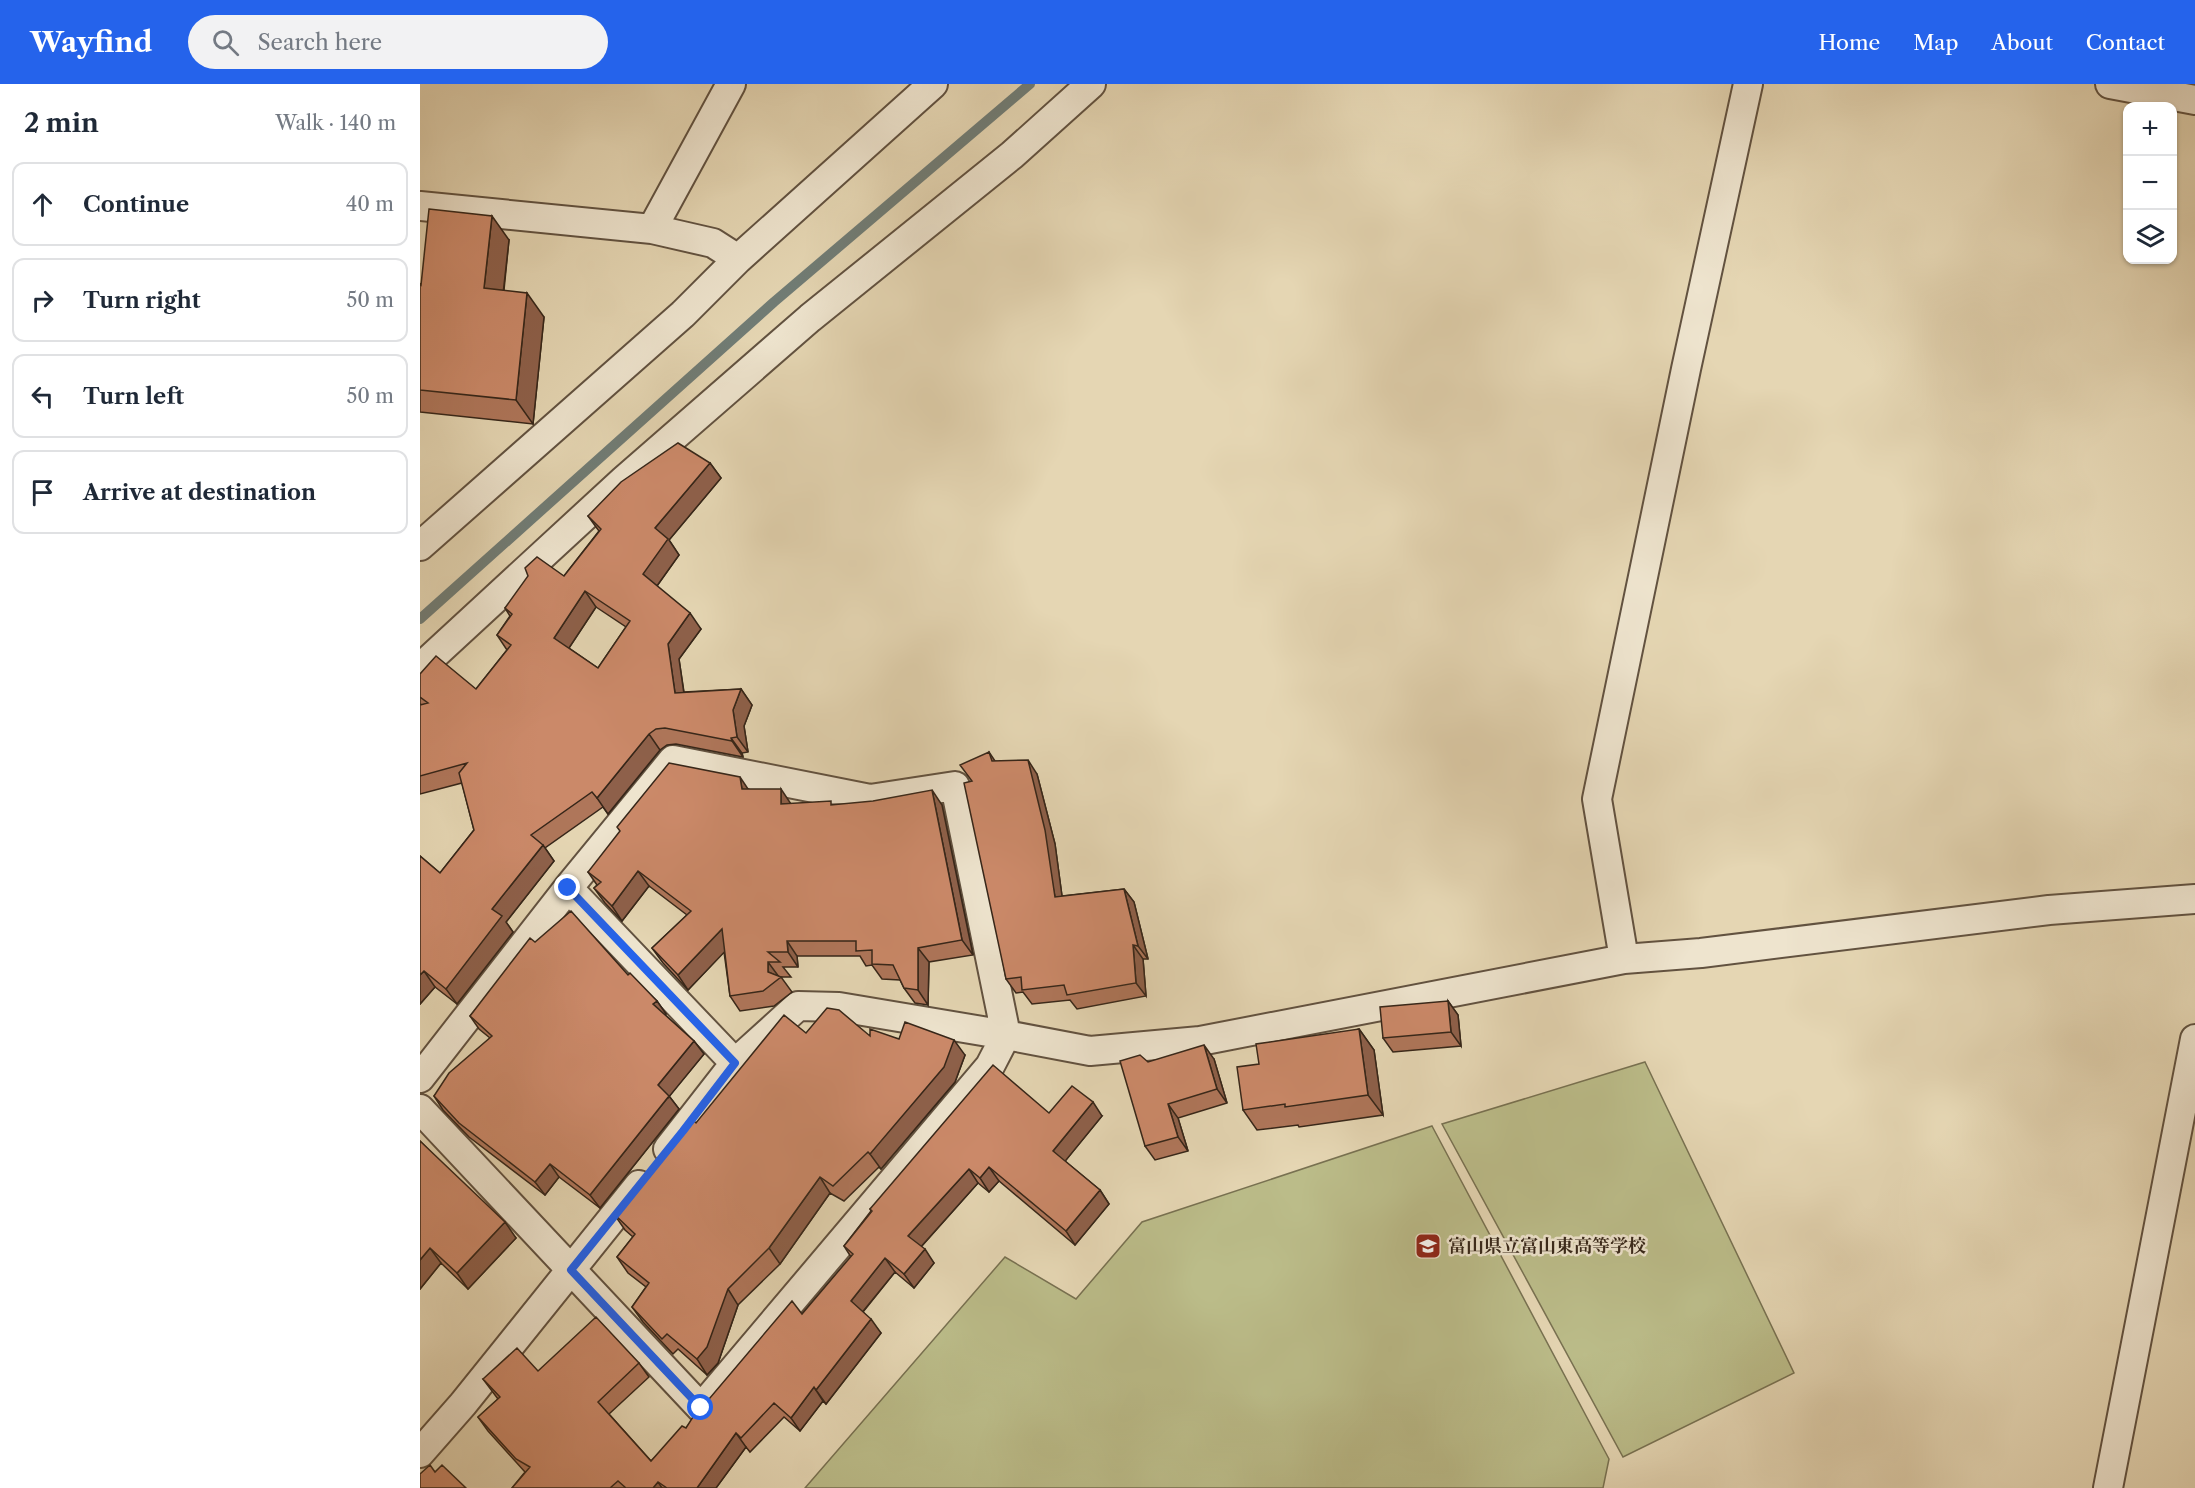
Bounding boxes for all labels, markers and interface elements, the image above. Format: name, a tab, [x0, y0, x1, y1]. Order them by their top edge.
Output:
search box	[188, 15, 608, 69]
text: Wayfind	[30, 25, 152, 59]
icon: search	[209, 26, 242, 59]
text: Search here	[257, 29, 382, 56]
text: Home	[1819, 30, 1880, 55]
text: Map	[1913, 30, 1958, 55]
text: About	[1991, 30, 2053, 55]
text: Contact	[2086, 30, 2165, 55]
map controls	[2123, 102, 2177, 264]
button: +	[2123, 102, 2177, 156]
text: 2 min	[24, 107, 99, 139]
text: Walk · 140 m	[275, 111, 396, 135]
button: −	[2123, 156, 2177, 210]
icon: ahead	[26, 188, 59, 221]
text: Continue	[83, 191, 189, 218]
text: 40 m	[346, 192, 394, 216]
button: layers	[2123, 210, 2177, 264]
icon: right	[26, 284, 59, 317]
text: Turn right	[83, 287, 201, 314]
text: 50 m	[347, 288, 394, 312]
icon: left	[26, 380, 59, 413]
text: Turn left	[83, 383, 184, 410]
text: 50 m	[347, 384, 394, 408]
icon: arrive	[26, 476, 59, 509]
text: Arrive at destination	[83, 479, 316, 506]
route end	[554, 874, 580, 900]
school or university icon: 富山県立富山東高等学校	[1413, 1231, 1443, 1261]
place label: 富山県立富山東高等学校	[1448, 1235, 1646, 1257]
route start	[687, 1394, 713, 1420]

